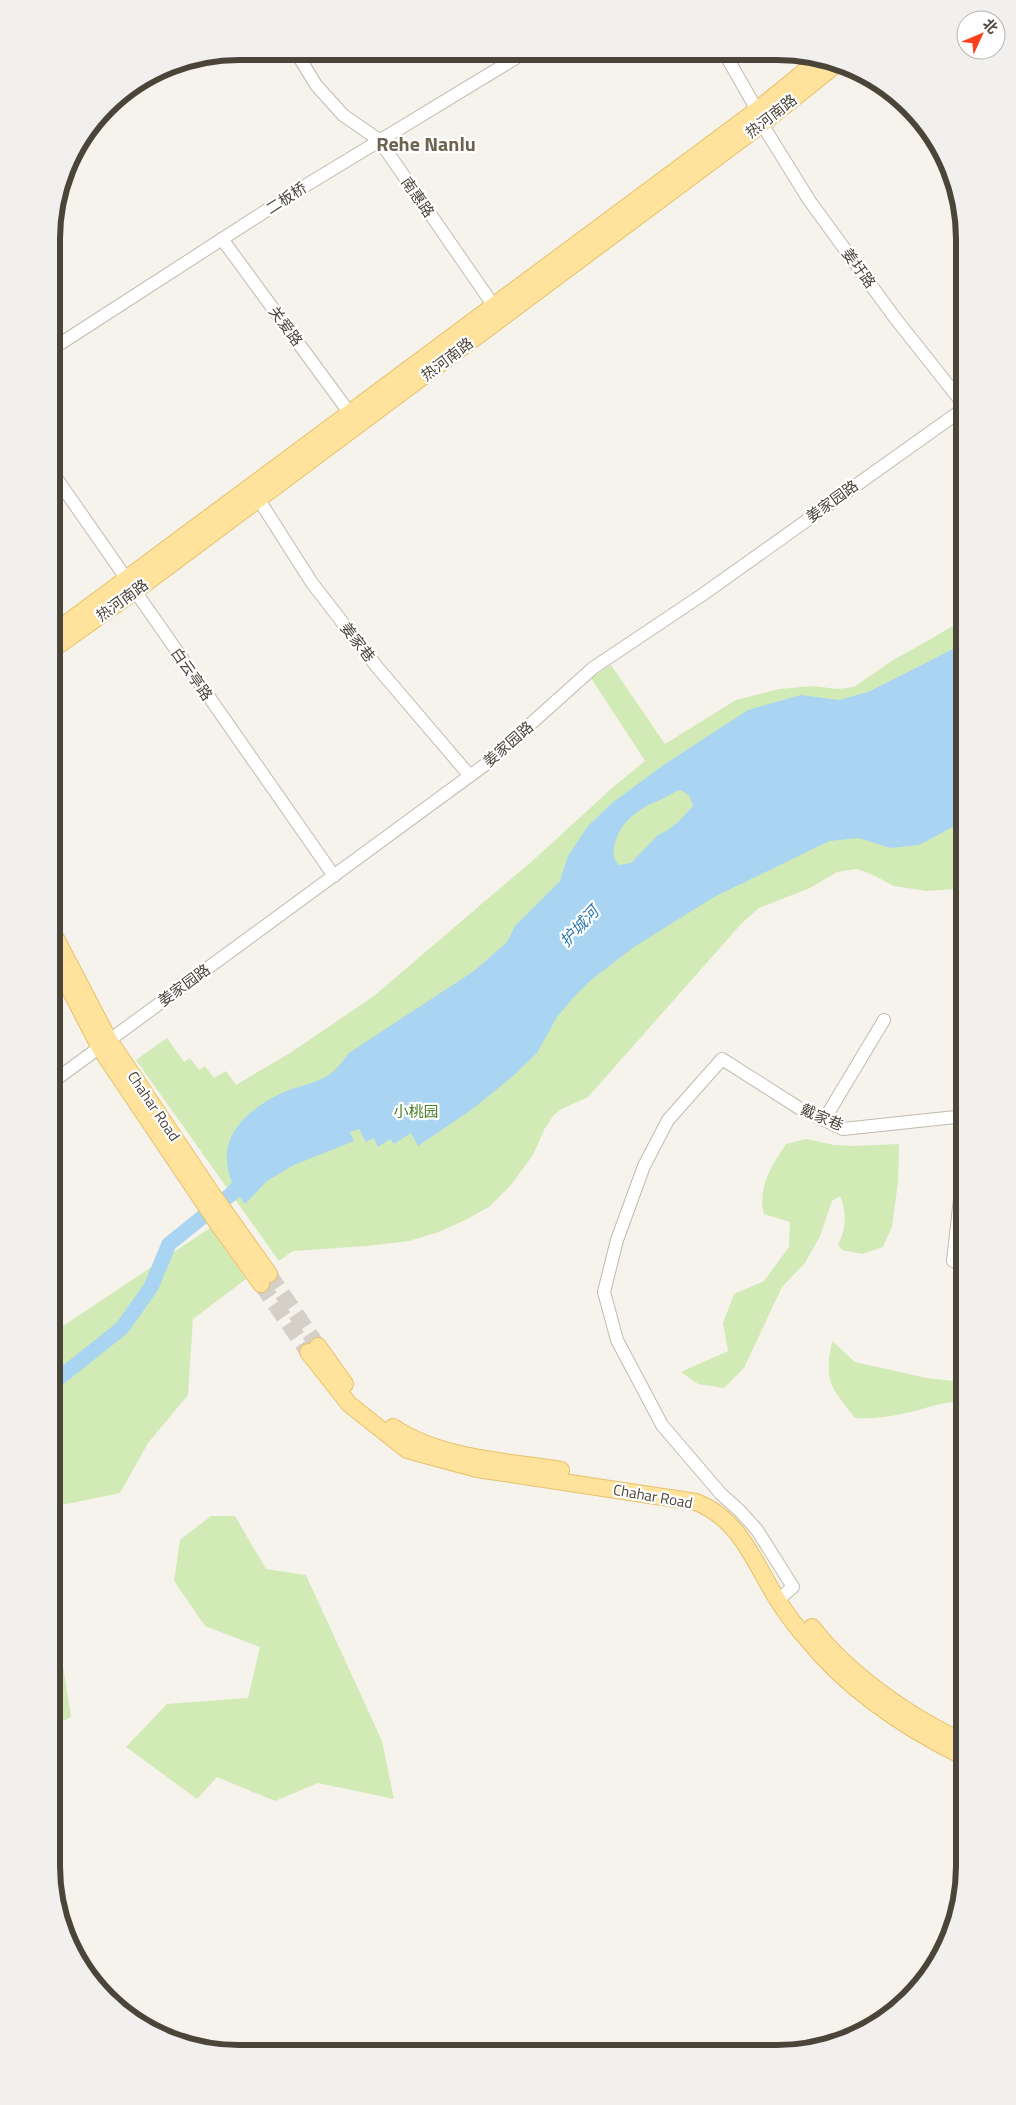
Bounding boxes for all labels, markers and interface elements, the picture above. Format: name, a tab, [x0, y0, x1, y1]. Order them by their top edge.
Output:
north arrow	[956, 10, 1006, 60]
text: 北	[978, 13, 1003, 38]
street label: 热河南路	[740, 88, 802, 144]
district label: Rehe Nanlu	[376, 128, 476, 159]
street label: 南惠路	[396, 172, 440, 222]
street label: 二板桥	[261, 176, 311, 220]
street label: 姜圩路	[836, 243, 882, 293]
street label: 关爱路	[263, 301, 309, 351]
street label: 热河南路	[416, 332, 478, 386]
street label: 姜家园路	[801, 474, 863, 528]
street label: 热河南路	[91, 573, 153, 627]
street label: 姜家巷	[335, 617, 381, 667]
street label: 白云亭路	[165, 643, 219, 705]
street label: 姜家园路	[478, 716, 538, 772]
water label: 护城河	[554, 898, 606, 952]
street label: 姜家园路	[153, 958, 215, 1012]
street label: Chahar Road	[122, 1066, 186, 1146]
street label: 戴家巷	[797, 1098, 847, 1136]
park label: 小桃园	[393, 1100, 439, 1123]
street label: Chahar Road	[611, 1478, 695, 1514]

